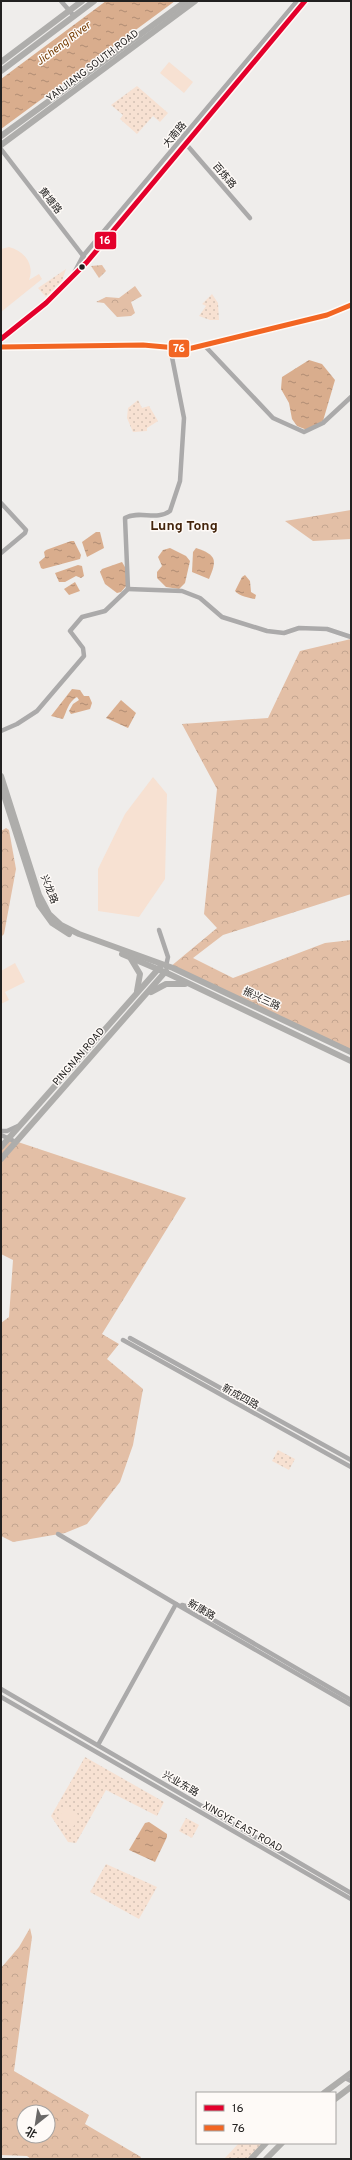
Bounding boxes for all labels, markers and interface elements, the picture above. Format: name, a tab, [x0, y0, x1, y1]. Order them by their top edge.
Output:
water label: Jicheng River	[33, 18, 94, 69]
street label: YANJIANG SOUTH ROAD	[44, 27, 142, 105]
street label: 大南路	[161, 119, 190, 151]
street label: 百炼路	[209, 160, 239, 192]
street label: 黄塘路	[35, 185, 64, 217]
line badge: 16	[94, 231, 117, 250]
text: 16	[99, 234, 111, 248]
unlabelled marker	[77, 262, 87, 272]
line badge: 76	[168, 339, 190, 358]
text: 76	[173, 342, 185, 356]
district label: Lung Tong	[150, 518, 218, 535]
street label: 兴龙路	[37, 873, 60, 906]
street label: 振兴三路	[240, 985, 282, 1014]
street label: PINGNAN ROAD	[50, 1025, 108, 1089]
street label: 新成四路	[220, 1382, 261, 1413]
street label: 新康路	[185, 1597, 217, 1623]
street label: 兴业东路	[160, 1769, 201, 1800]
street label: XINGYE EAST ROAD	[200, 1799, 285, 1855]
legend	[196, 2092, 336, 2144]
text: 16	[232, 2101, 244, 2117]
north arrow	[16, 2104, 56, 2144]
text: 76	[232, 2121, 245, 2137]
text: 北	[23, 2123, 40, 2141]

